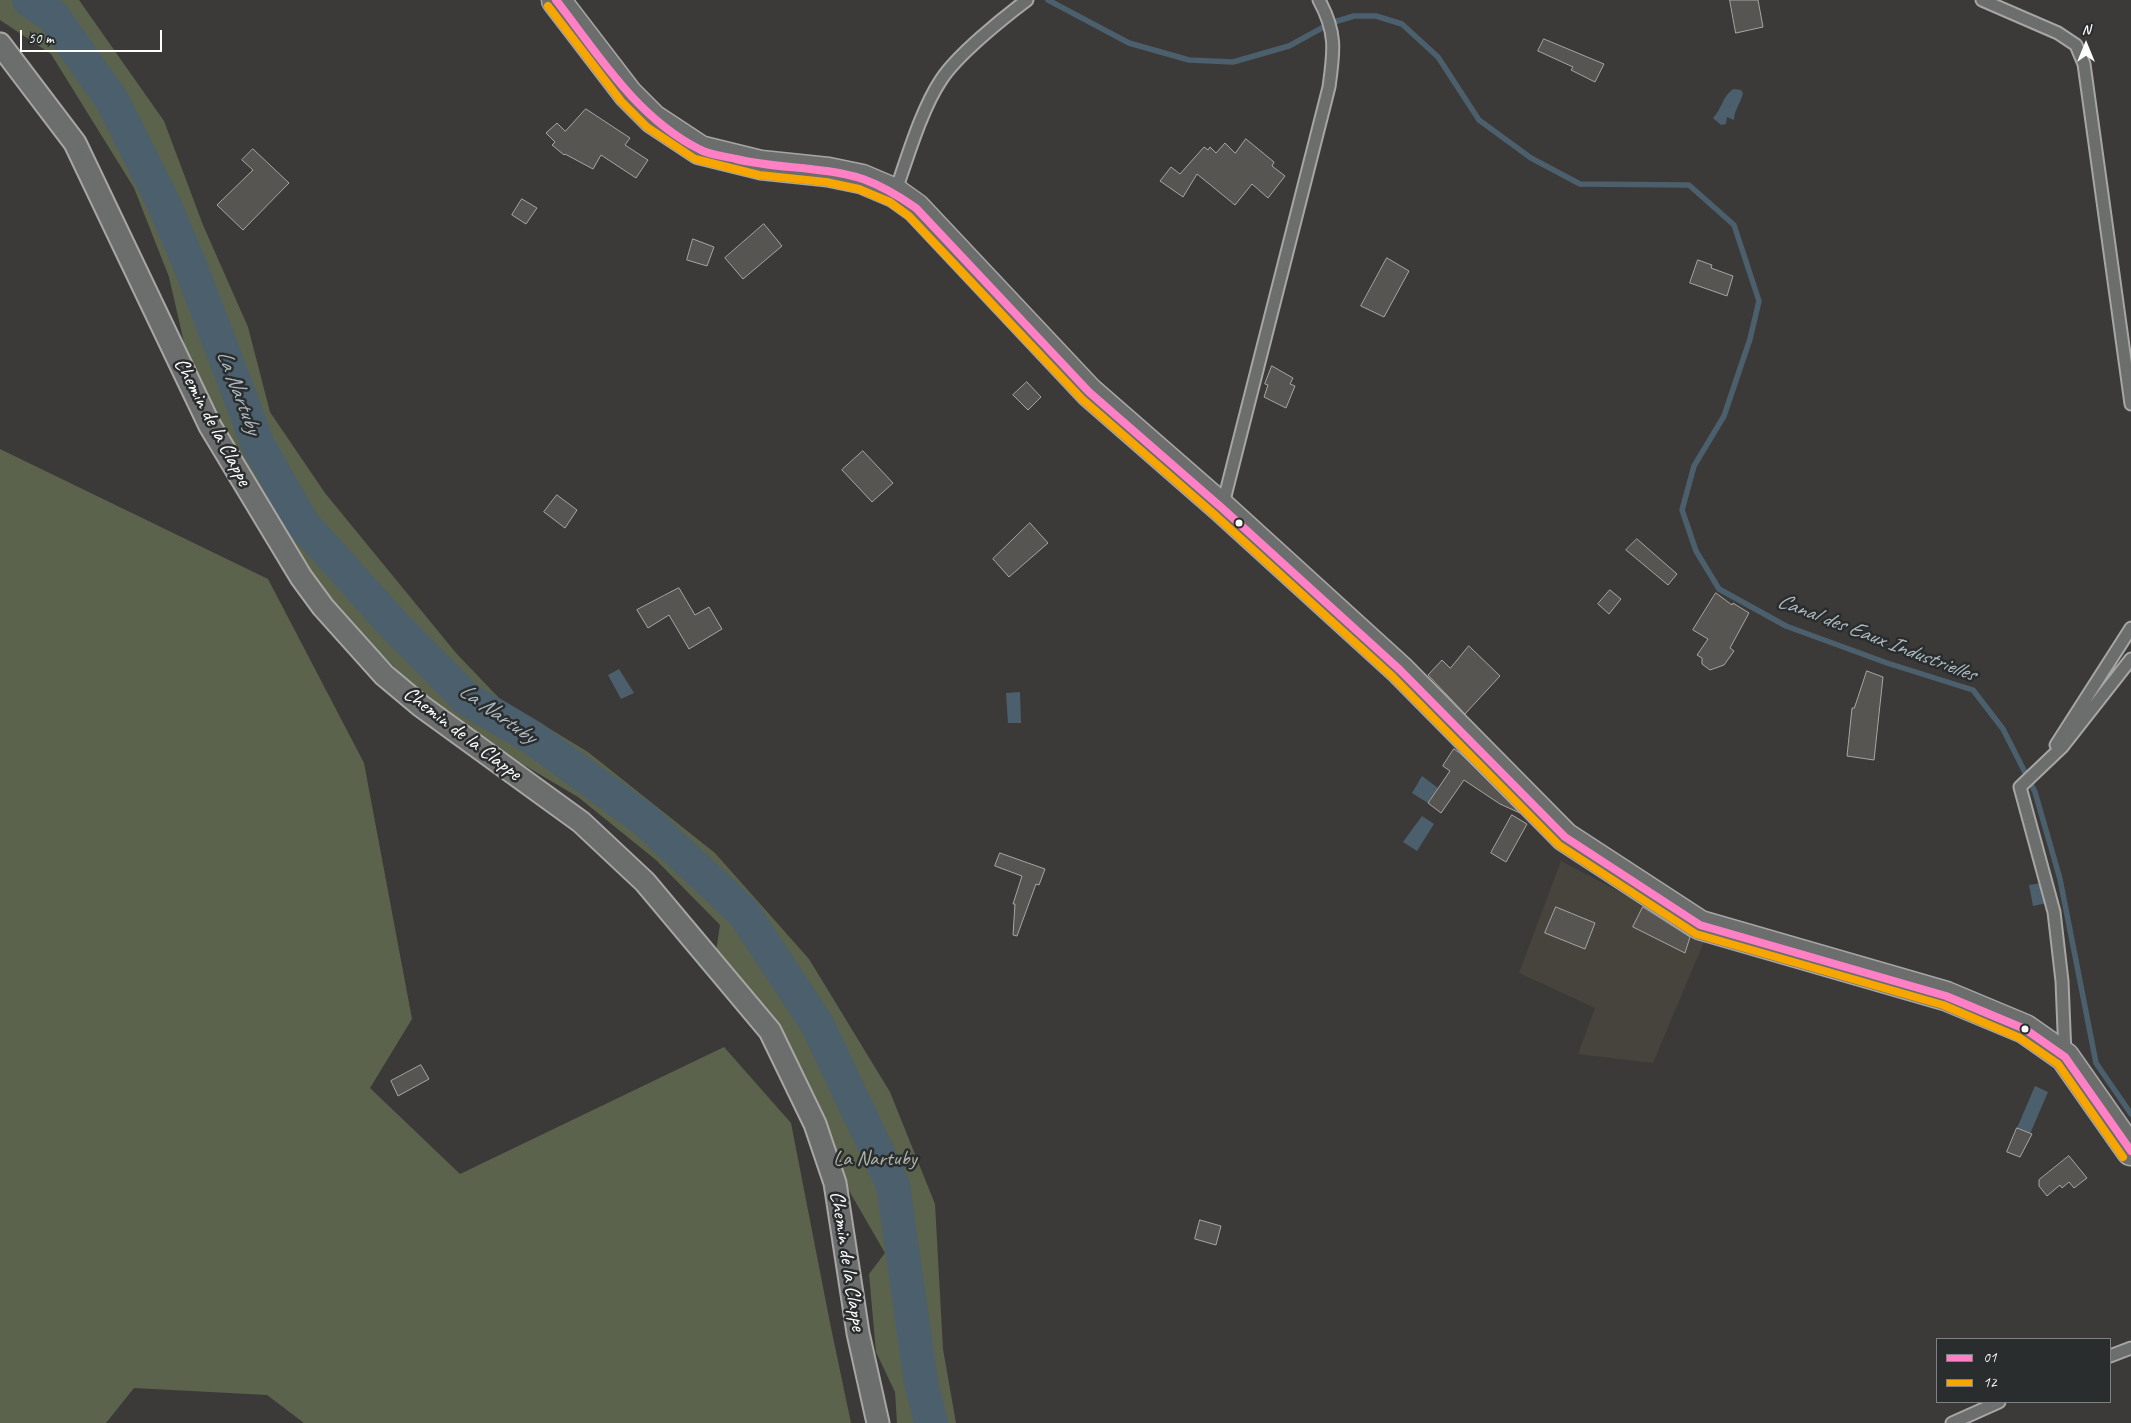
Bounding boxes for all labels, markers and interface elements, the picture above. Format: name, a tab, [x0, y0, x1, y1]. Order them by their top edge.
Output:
scale bar	[22, 20, 165, 52]
north arrow	[2061, 20, 2111, 70]
text: N	[2082, 21, 2090, 38]
text: 50 m	[28, 29, 54, 48]
water label: La Nartuby	[210, 346, 266, 438]
street label: Chemin de la Clappe	[168, 354, 256, 490]
unlabelled marker	[1234, 518, 1244, 528]
water label: Canal des Eaux Industrielles	[1773, 588, 1979, 688]
water label: La Nartuby	[454, 678, 540, 750]
street label: Chemin de la Clappe	[398, 681, 526, 787]
unlabelled marker	[2020, 1024, 2030, 1034]
park label: La Nartuby	[833, 1146, 917, 1172]
street label: Chemin de la Clappe	[824, 1189, 870, 1333]
legend	[1936, 1338, 2111, 1403]
text: 01	[1983, 1348, 1997, 1367]
text: 12	[1983, 1373, 1997, 1392]

